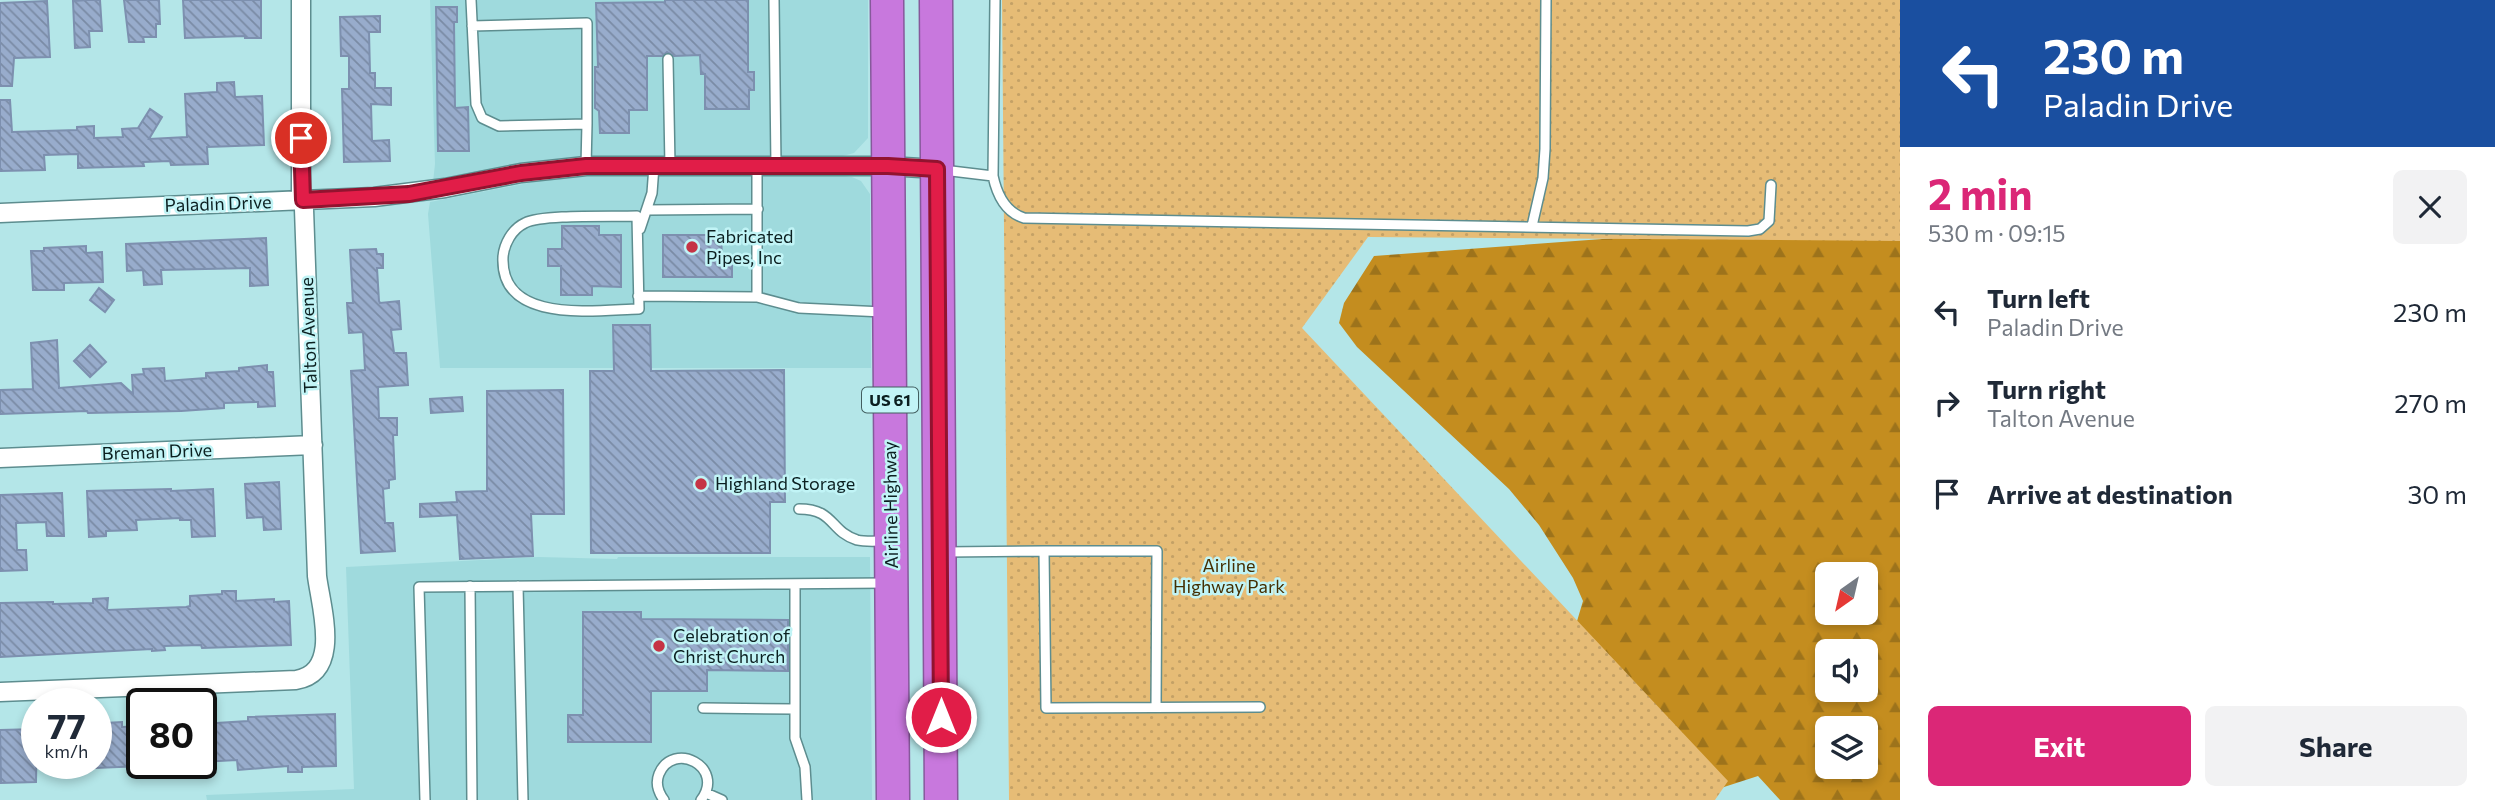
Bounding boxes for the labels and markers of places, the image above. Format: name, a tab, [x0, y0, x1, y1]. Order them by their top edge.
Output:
pin	[271, 108, 331, 168]
place label: Fabricated Pipes, Inc	[706, 225, 793, 268]
marker: Fabricated Pipes, Inc	[684, 239, 700, 255]
place label: Highland Storage	[715, 472, 855, 494]
marker: Highland Storage	[693, 476, 709, 492]
place label: Celebration of Christ Church	[673, 624, 791, 667]
marker: Celebration of Christ Church	[651, 638, 667, 654]

